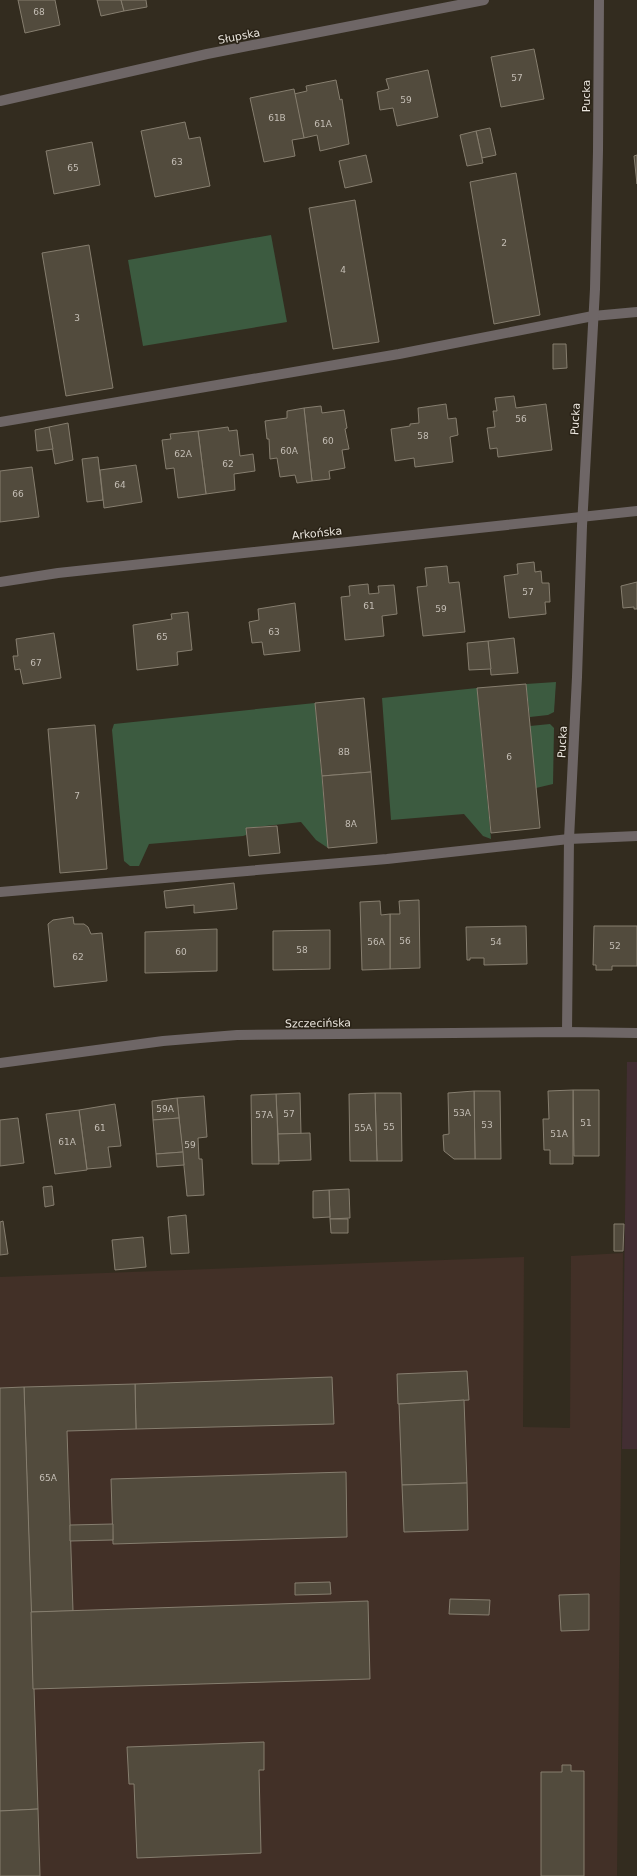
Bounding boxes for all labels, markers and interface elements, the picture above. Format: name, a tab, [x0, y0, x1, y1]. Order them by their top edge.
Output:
house number: 68	[33, 7, 45, 17]
street label: Słupska	[217, 26, 261, 47]
house number: 57	[511, 73, 523, 83]
street label: Pucka	[580, 80, 593, 112]
house number: 59	[400, 95, 412, 105]
house number: 61B	[268, 113, 286, 123]
house number: 61A	[314, 119, 333, 129]
house number: 63	[171, 157, 183, 167]
house number: 65	[67, 163, 79, 173]
house number: 2	[501, 238, 507, 248]
house number: 4	[340, 265, 346, 275]
house number: 3	[74, 313, 80, 323]
street label: Pucka	[568, 403, 583, 436]
house number: 56	[515, 414, 527, 424]
house number: 58	[417, 431, 429, 441]
house number: 60	[322, 436, 334, 446]
house number: 60A	[280, 446, 299, 456]
house number: 62A	[174, 449, 193, 459]
house number: 62	[222, 459, 234, 469]
house number: 64	[114, 480, 126, 490]
house number: 66	[12, 489, 24, 499]
street label: Arkońska	[291, 524, 343, 543]
house number: 57	[522, 587, 534, 597]
house number: 61	[363, 601, 375, 611]
house number: 59	[435, 604, 447, 614]
house number: 63	[268, 627, 280, 637]
house number: 65	[156, 632, 168, 642]
house number: 67	[30, 658, 42, 668]
street label: Pucka	[555, 726, 570, 759]
house number: 8B	[338, 747, 350, 757]
house number: 6	[506, 752, 512, 762]
house number: 7	[74, 791, 80, 801]
house number: 8A	[345, 819, 358, 829]
house number: 56	[399, 936, 411, 946]
house number: 56A	[367, 937, 386, 947]
house number: 54	[490, 937, 502, 947]
house number: 52	[609, 941, 621, 951]
house number: 58	[296, 945, 308, 955]
house number: 60	[175, 947, 187, 957]
house number: 62	[72, 952, 84, 962]
street label: Szczecińska	[285, 1016, 351, 1031]
house number: 59A	[156, 1104, 175, 1114]
house number: 53A	[453, 1108, 472, 1118]
house number: 57	[283, 1109, 295, 1119]
house number: 57A	[255, 1110, 274, 1120]
house number: 51	[580, 1118, 592, 1128]
house number: 53	[481, 1120, 493, 1130]
house number: 55	[383, 1122, 395, 1132]
house number: 61	[94, 1123, 106, 1133]
house number: 55A	[354, 1123, 373, 1133]
house number: 51A	[550, 1129, 569, 1139]
house number: 61A	[58, 1137, 77, 1147]
house number: 59	[184, 1140, 196, 1150]
house number: 65A	[39, 1473, 58, 1483]

